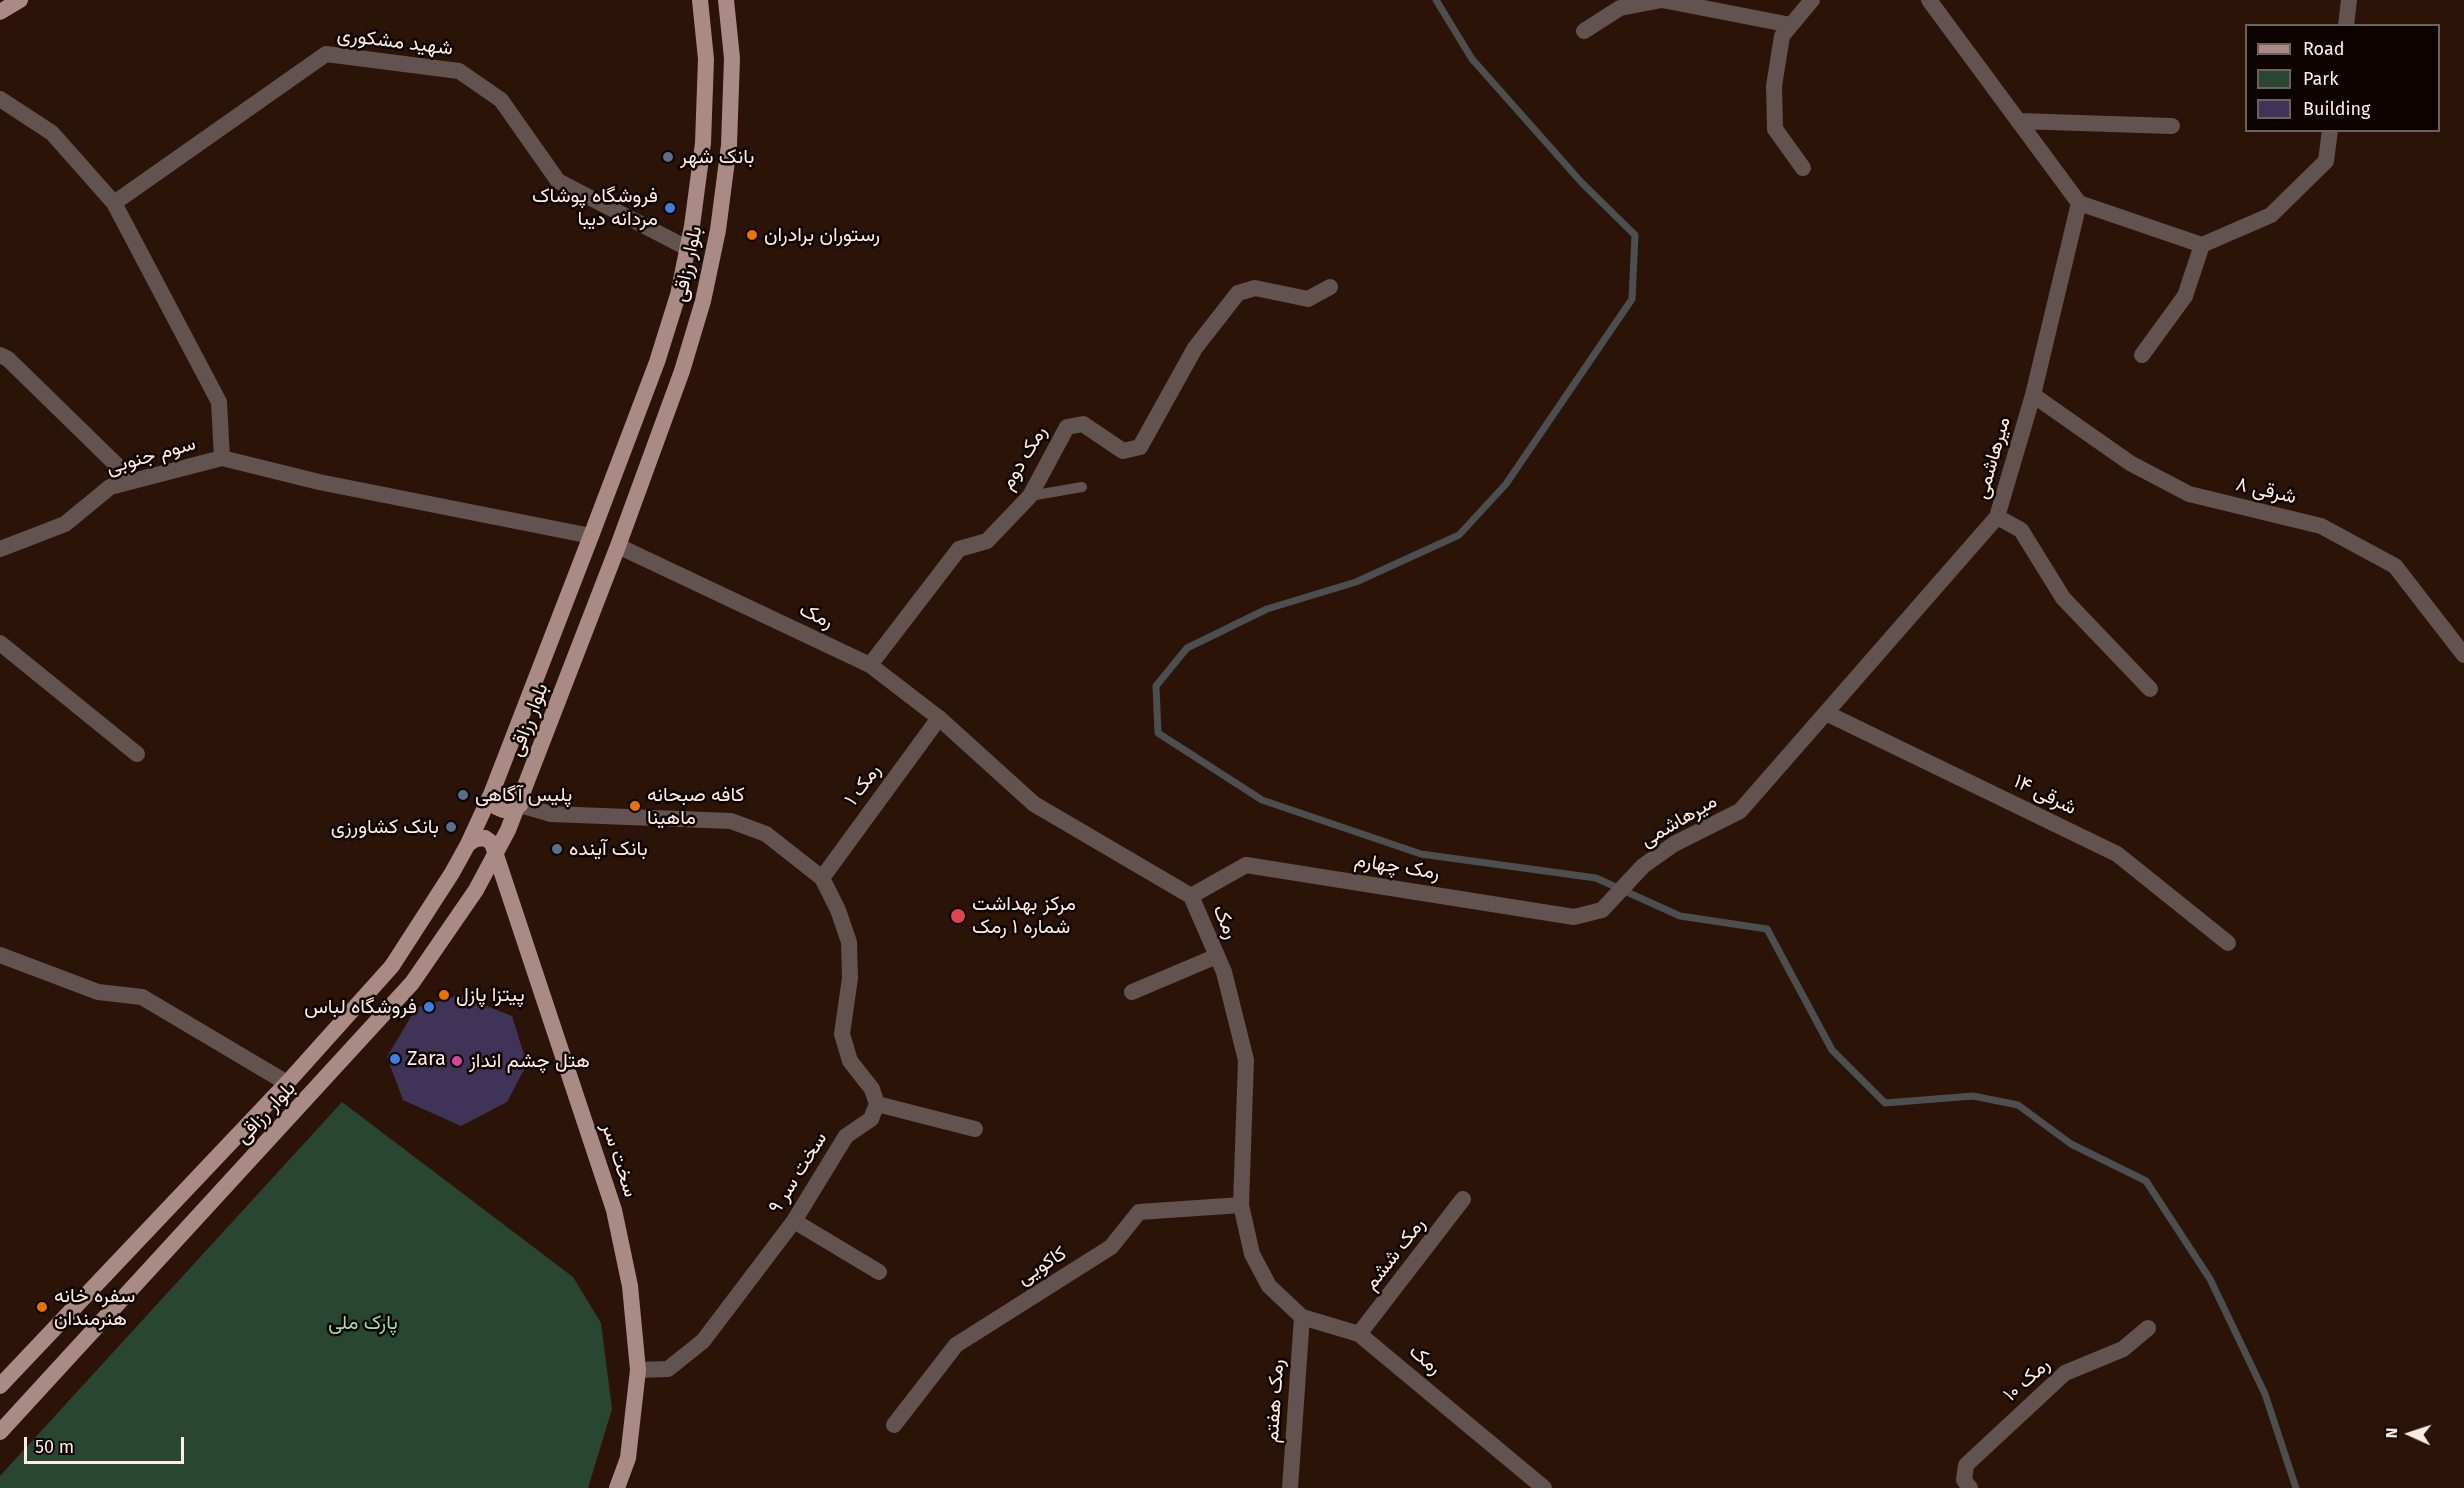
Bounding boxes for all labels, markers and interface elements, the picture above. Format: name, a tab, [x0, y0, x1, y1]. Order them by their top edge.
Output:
street label: شهید مشکوری	[336, 23, 454, 61]
legend	[2245, 24, 2440, 132]
text: Road	[2303, 38, 2345, 60]
text: Park	[2303, 68, 2338, 90]
text: Building	[2303, 98, 2370, 120]
place label: بانک شهر	[680, 145, 754, 169]
marker: بانک شهر	[661, 150, 675, 164]
place label: فروشگاه پوشاک مردانه دیبا	[532, 184, 658, 231]
marker: فروشگاه پوشاک مردانه دیبا	[663, 201, 677, 215]
place label: رستوران برادران	[764, 223, 880, 247]
street label: بلوار رزاقی	[668, 224, 708, 304]
marker: رستوران برادران	[745, 228, 759, 242]
street label: میرهاشمی	[1970, 414, 2016, 502]
street label: رمک دوم	[996, 422, 1052, 494]
street label: سوم جنوبی	[104, 432, 198, 480]
street label: شرقی ۸	[2233, 472, 2299, 510]
street label: رمک	[795, 598, 837, 634]
street label: بلوار رزاقی	[504, 680, 554, 760]
street label: رمک ۱	[840, 759, 886, 811]
street label: شرقی ۱۴	[2010, 770, 2080, 820]
place label: پلیس آگاهی	[475, 783, 572, 807]
place label: کافه صبحانه ماهینا	[647, 783, 745, 830]
marker: پلیس آگاهی	[456, 788, 470, 802]
street label: میرهاشمی	[1636, 790, 1722, 852]
marker: کافه صبحانه ماهینا	[628, 799, 642, 813]
place label: بانک کشاورزی	[331, 815, 439, 839]
marker: بانک کشاورزی	[444, 820, 458, 834]
place label: بانک آینده	[569, 837, 648, 861]
marker: بانک آینده	[550, 842, 564, 856]
street label: رمک چهارم	[1353, 848, 1441, 886]
place label: مرکز بهداشت شماره ۱ رمک	[972, 892, 1076, 939]
street label: رمک	[1207, 901, 1243, 943]
marker: مرکز بهداشت شماره ۱ رمک	[949, 907, 967, 925]
place label: پیتزا پازل	[456, 983, 525, 1007]
marker: پیتزا پازل	[437, 988, 451, 1002]
place label: فروشگاه لباس	[304, 995, 417, 1019]
marker: فروشگاه لباس	[422, 1000, 436, 1014]
place label: Zara	[407, 1047, 446, 1071]
place label: هتل چشم انداز	[469, 1049, 590, 1073]
marker: Zara	[388, 1052, 402, 1066]
marker: هتل چشم انداز	[450, 1054, 464, 1068]
street label: بلوار رزاقی	[231, 1077, 301, 1149]
street label: سخت سر	[596, 1120, 642, 1200]
street label: سخت سر ۹	[764, 1128, 832, 1218]
street label: رمک ششم	[1359, 1213, 1431, 1295]
street label: کاکویی	[1013, 1242, 1071, 1290]
place label: سفره خانه هنرمندان	[54, 1284, 135, 1331]
marker: سفره خانه هنرمندان	[35, 1300, 49, 1314]
park label: پارک ملی	[328, 1311, 398, 1335]
street label: رمک	[1404, 1340, 1446, 1380]
street label: رمک ۱۰	[1999, 1353, 2055, 1407]
street label: رمک هفتم	[1260, 1358, 1290, 1444]
north arrow	[2380, 1404, 2440, 1464]
scale bar	[27, 1425, 188, 1463]
text: N	[2382, 1427, 2401, 1439]
text: 50 m	[35, 1436, 74, 1458]

